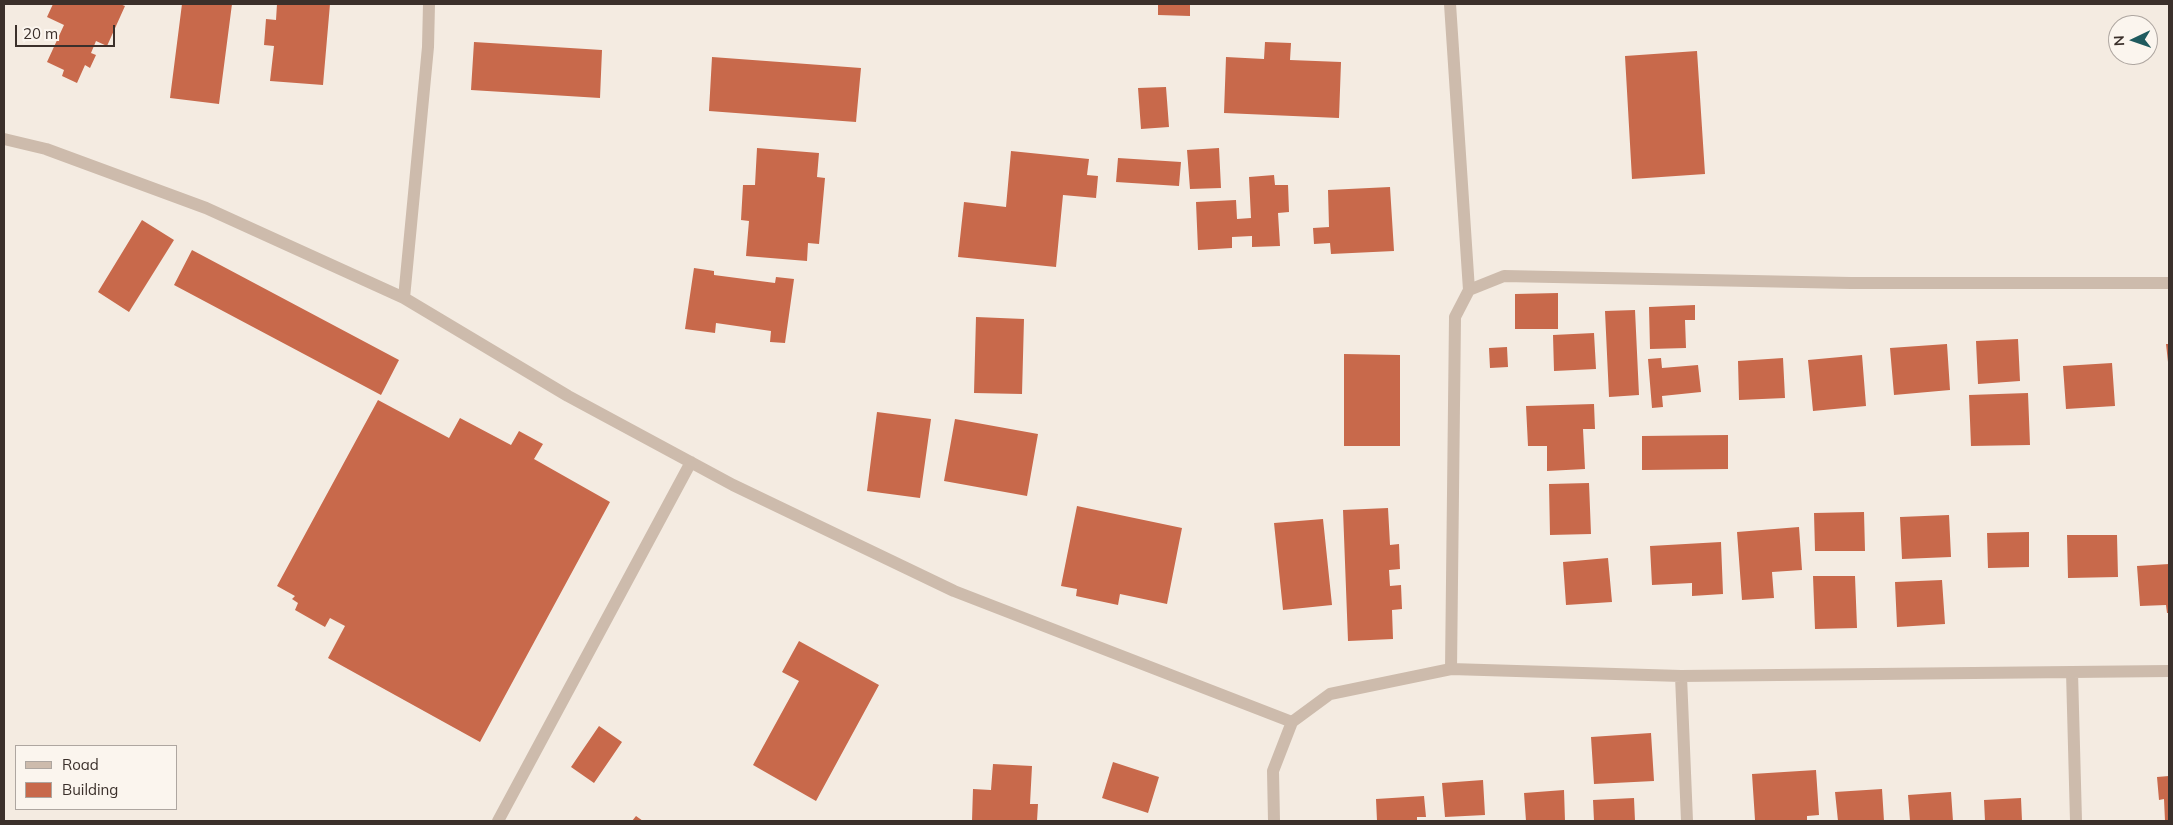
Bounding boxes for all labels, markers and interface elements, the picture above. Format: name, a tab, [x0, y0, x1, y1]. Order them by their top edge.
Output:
scale bar	[18, 15, 118, 47]
north arrow	[2108, 15, 2158, 65]
text: 20 m	[23, 24, 58, 43]
text: N	[2110, 35, 2128, 46]
legend	[15, 745, 178, 810]
text: Road	[62, 755, 99, 774]
text: Building	[62, 780, 118, 799]

